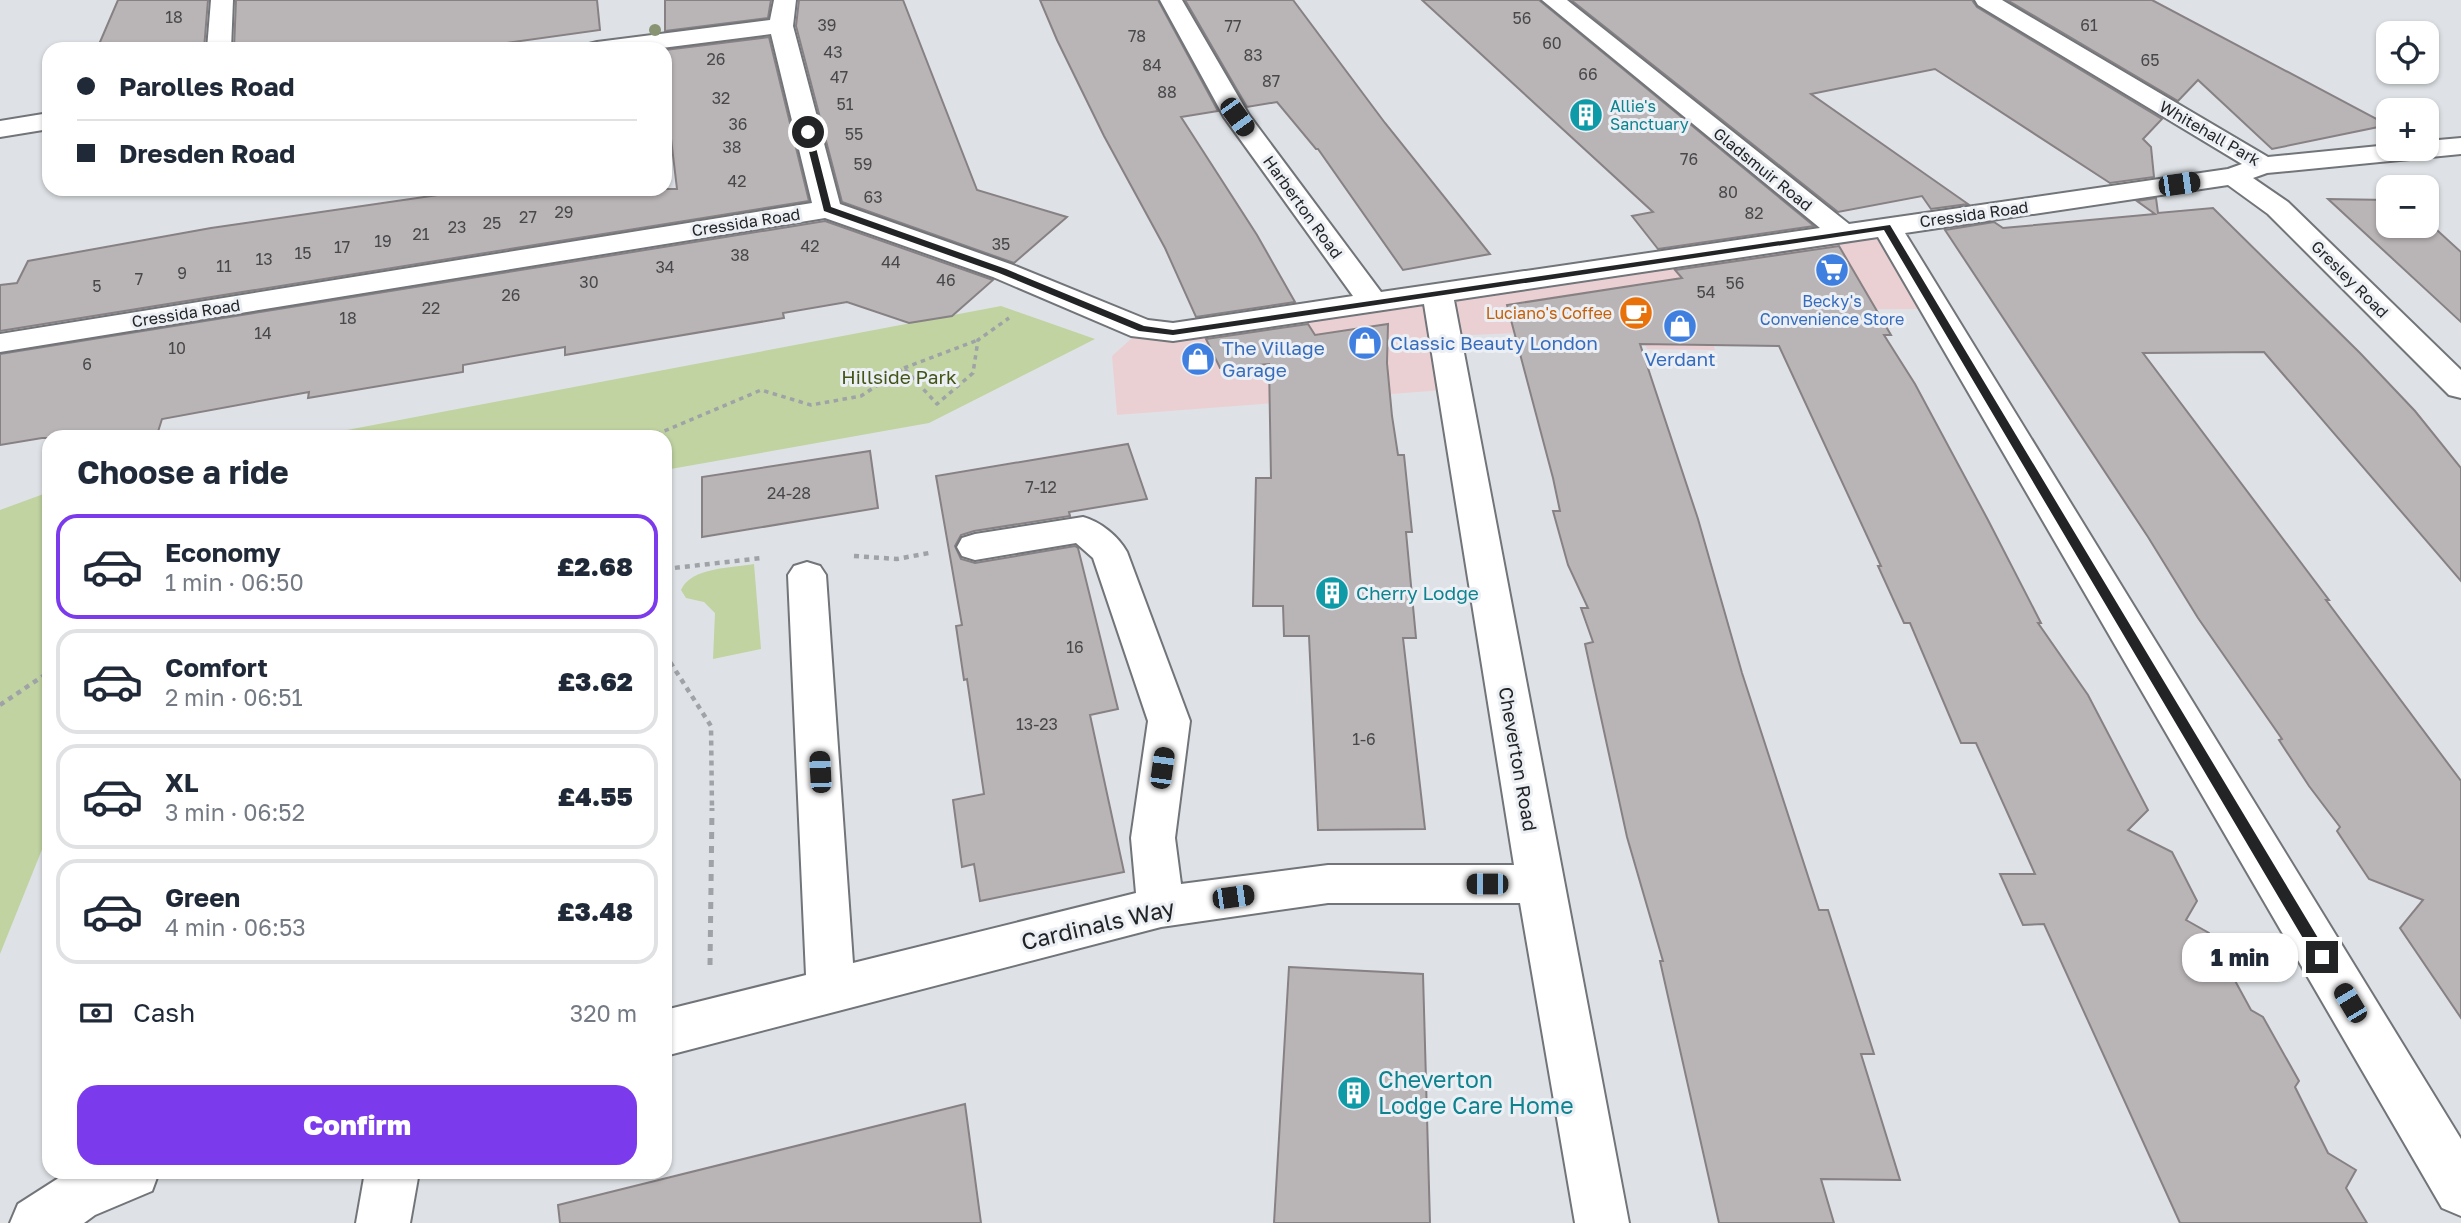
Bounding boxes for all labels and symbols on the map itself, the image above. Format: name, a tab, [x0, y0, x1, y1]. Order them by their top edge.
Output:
house number: 18	[165, 7, 183, 27]
house number: 56	[1513, 8, 1531, 28]
house number: 39	[817, 15, 837, 35]
house number: 61	[2080, 15, 2098, 35]
house number: 77	[1225, 16, 1241, 36]
house number: 78	[1128, 26, 1146, 46]
house number: 60	[1542, 33, 1562, 53]
house number: 43	[823, 42, 843, 62]
house number: 83	[1243, 45, 1263, 65]
house number: 26	[707, 49, 725, 69]
house number: 65	[2141, 50, 2159, 70]
house number: 84	[1142, 55, 1162, 75]
house number: 66	[1578, 64, 1598, 84]
house number: 47	[830, 67, 848, 87]
house number: 87	[1262, 71, 1280, 91]
house number: 88	[1157, 82, 1177, 102]
house number: 32	[712, 88, 730, 108]
house number: 51	[836, 94, 854, 114]
car	[1217, 94, 1258, 140]
building icon: Allie's Sanctuary	[1567, 96, 1605, 134]
place label: Allie's Sanctuary	[1610, 96, 1689, 134]
street label: Whitehall Park	[2156, 96, 2264, 170]
house number: 36	[728, 114, 748, 134]
route start	[792, 116, 824, 148]
street label: Gladsmuir Road	[1710, 123, 1816, 215]
house number: 55	[845, 124, 863, 144]
house number: 38	[722, 137, 742, 157]
house number: 76	[1680, 149, 1698, 169]
street label: Harberton Road	[1259, 152, 1347, 262]
house number: 59	[854, 154, 872, 174]
house number: 42	[727, 171, 747, 191]
car	[2157, 171, 2202, 197]
house number: 80	[1718, 182, 1738, 202]
house number: 63	[863, 187, 883, 207]
street label: Cressida Road	[1918, 196, 2030, 232]
house number: 29	[555, 202, 573, 222]
house number: 82	[1744, 203, 1764, 223]
street label: Cressida Road	[690, 204, 802, 240]
house number: 27	[519, 207, 537, 227]
house number: 25	[483, 213, 501, 233]
house number: 23	[448, 217, 466, 237]
house number: 21	[412, 224, 430, 244]
house number: 19	[374, 231, 392, 251]
house number: 35	[992, 234, 1010, 254]
house number: 42	[800, 236, 820, 256]
street label: Gresley Road	[2307, 236, 2393, 322]
house number: 17	[334, 237, 350, 257]
house number: 15	[294, 243, 312, 263]
house number: 38	[730, 245, 750, 265]
house number: 13	[255, 249, 273, 269]
supermarket icon: Becky's Convenience Store	[1813, 251, 1851, 289]
house number: 44	[881, 252, 901, 272]
house number: 11	[216, 256, 232, 276]
house number: 34	[655, 257, 675, 277]
house number: 9	[177, 263, 187, 283]
house number: 7	[135, 269, 143, 289]
house number: 46	[936, 270, 956, 290]
house number: 30	[579, 272, 599, 292]
house number: 56	[1726, 273, 1744, 293]
house number: 5	[92, 276, 102, 296]
house number: 54	[1696, 282, 1716, 302]
house number: 26	[502, 285, 520, 305]
place label: Becky's Convenience Store	[1760, 291, 1904, 329]
cafe icon: Luciano's Coffee	[1617, 294, 1655, 332]
street label: Cressida Road	[130, 295, 242, 331]
house number: 22	[422, 298, 440, 318]
place label: Luciano's Coffee	[1486, 303, 1612, 323]
shop icon: Verdant	[1661, 307, 1699, 345]
house number: 18	[339, 308, 357, 328]
house number: 14	[254, 323, 272, 343]
shop icon: Classic Beauty London	[1346, 324, 1384, 362]
place label: Classic Beauty London	[1390, 331, 1598, 354]
place label: The Village Garage	[1222, 336, 1325, 381]
house number: 10	[168, 338, 186, 358]
shop icon: The Village Garage	[1179, 340, 1217, 378]
place label: Verdant	[1644, 347, 1716, 370]
house number: 6	[82, 354, 92, 374]
park label: Hillside Park	[841, 365, 957, 388]
house number: 7-12	[1025, 477, 1057, 497]
house number: 24-28	[767, 483, 811, 503]
building icon: Cherry Lodge	[1313, 574, 1351, 612]
place label: Cherry Lodge	[1356, 581, 1479, 604]
house number: 16	[1066, 637, 1084, 657]
street label: Cheverton Road	[1494, 685, 1543, 833]
house number: 13-23	[1016, 714, 1058, 734]
house number: 1-6	[1352, 729, 1376, 749]
car	[1149, 746, 1176, 790]
car	[809, 750, 832, 794]
car	[1467, 874, 1509, 895]
car	[1211, 884, 1256, 910]
street label: Cardinals Way	[1018, 893, 1177, 955]
callout: 1 min	[2182, 932, 2298, 982]
route end	[2306, 941, 2338, 973]
car	[2331, 980, 2370, 1026]
place label: Cheverton Lodge Care Home	[1378, 1065, 1574, 1119]
building icon: Cheverton Lodge Care Home	[1335, 1074, 1373, 1112]

